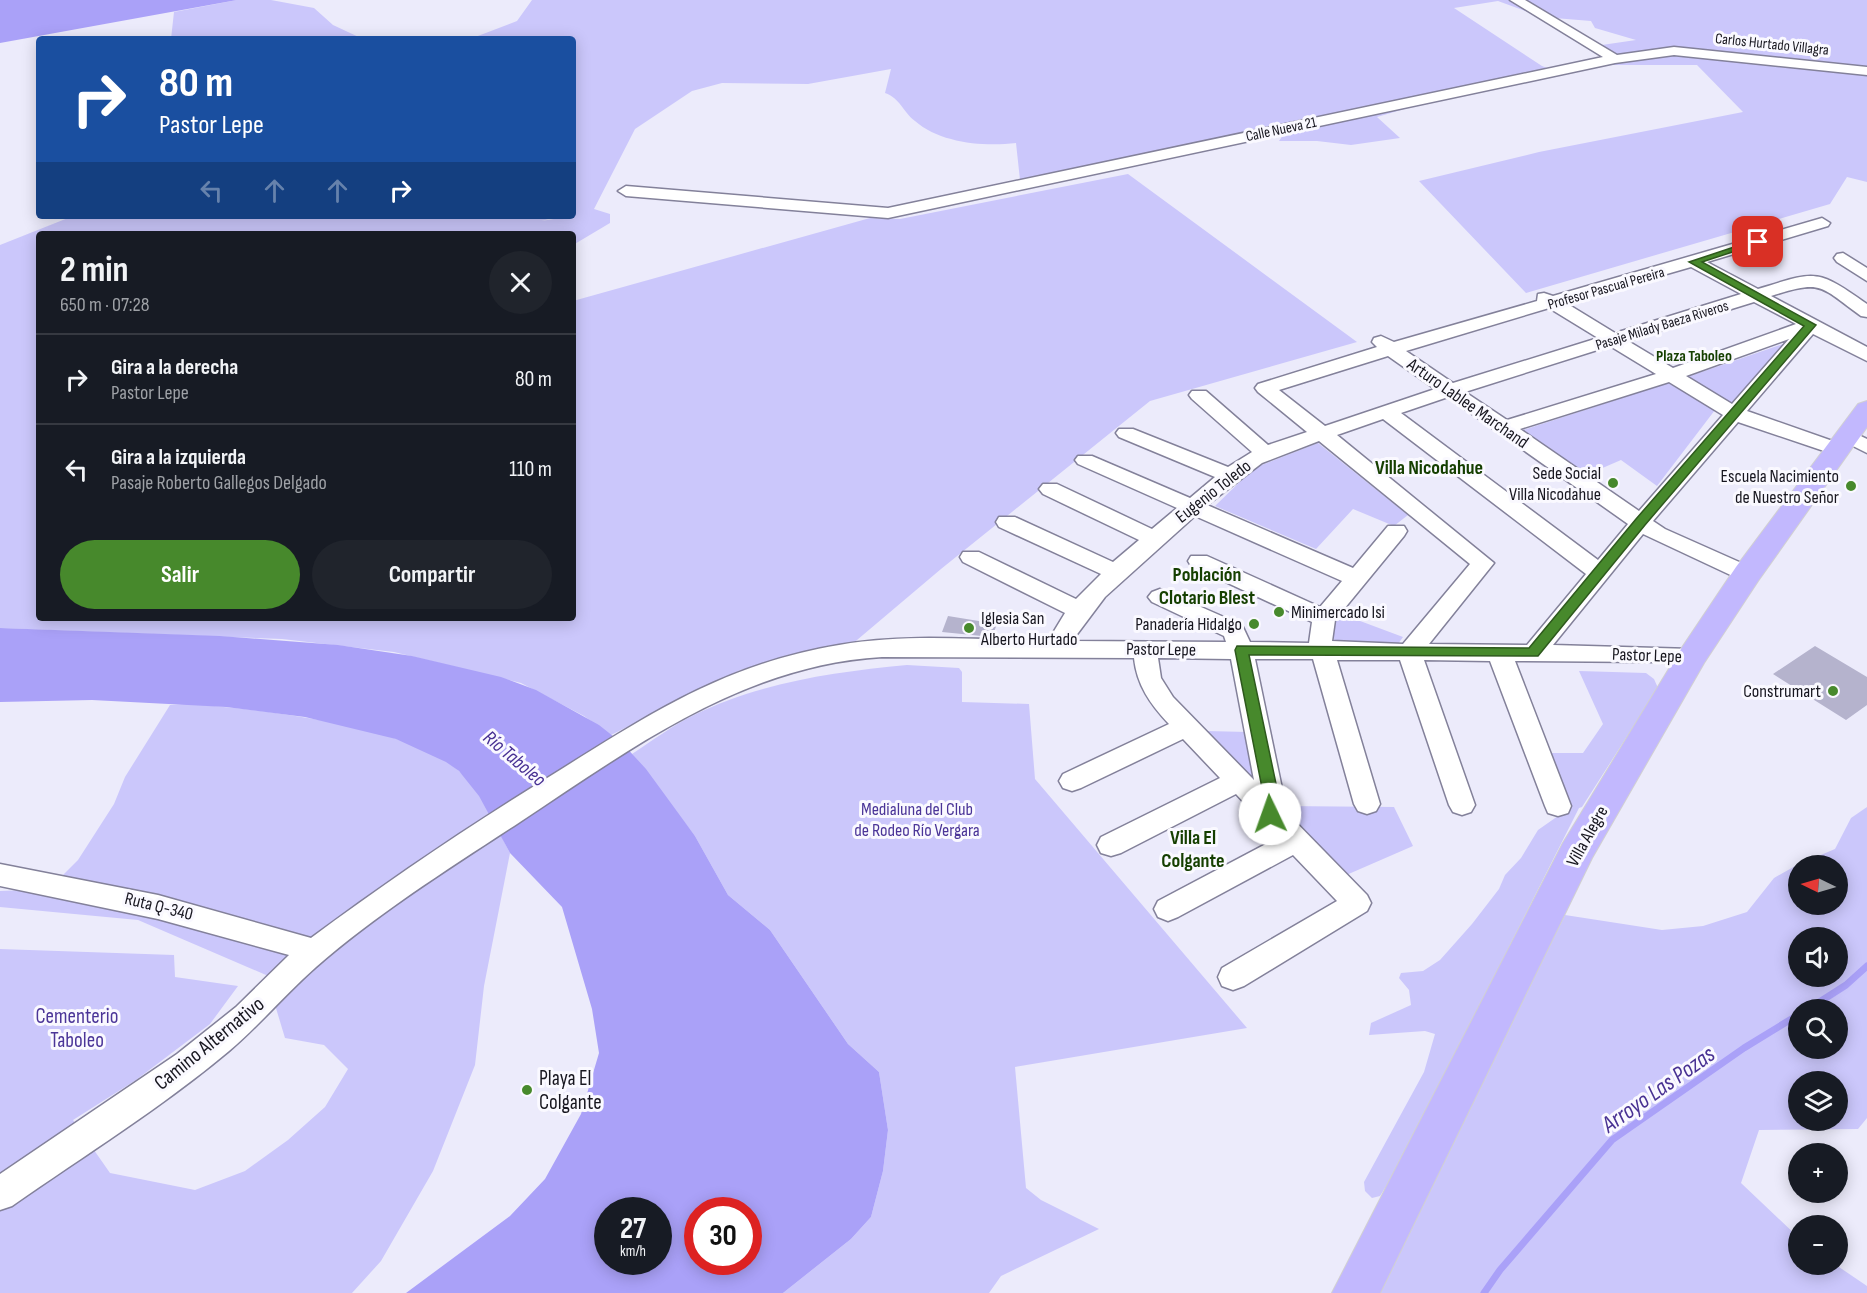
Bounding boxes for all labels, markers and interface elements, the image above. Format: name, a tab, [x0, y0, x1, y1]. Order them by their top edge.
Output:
street label: Carlos Hurtado Villagra	[1714, 29, 1830, 60]
text: 80 m	[159, 58, 233, 109]
icon: right	[60, 60, 138, 138]
text: Pastor Lepe	[159, 109, 264, 141]
street label: Calle Nueva 21	[1244, 113, 1319, 146]
icon: left	[195, 174, 228, 207]
icon: ahead	[258, 174, 291, 207]
icon: ahead	[321, 174, 354, 207]
icon: right	[384, 174, 417, 207]
pin	[1732, 216, 1783, 267]
icon: arrive	[1741, 225, 1774, 258]
text: 2 min	[60, 249, 129, 292]
button: close	[489, 251, 552, 314]
street label: Profesor Pascual Pereira	[1546, 263, 1667, 314]
text: 650 m · 07:28	[60, 293, 150, 317]
street label: Pasaje Milady Baeza Riveros	[1593, 296, 1731, 355]
district label: Plaza Taboleo	[1656, 347, 1732, 366]
street label: Arturo Lablee Marchand	[1402, 353, 1532, 453]
text: Gira a la derecha	[111, 354, 238, 381]
icon: right	[60, 363, 93, 396]
text: 80 m	[515, 366, 552, 393]
text: Pastor Lepe	[111, 381, 189, 405]
text: Gira a la izquierda	[111, 444, 246, 471]
icon: left	[60, 453, 93, 486]
street label: Eugenio Toledo	[1171, 455, 1255, 527]
text: 110 m	[509, 456, 552, 483]
district label: Villa Nicodahue	[1375, 456, 1483, 480]
place label: Sede Social Villa Nicodahue	[1509, 463, 1601, 505]
place label: Escuela Nacimiento de Nuestro Señor	[1721, 466, 1839, 508]
text: Pasaje Roberto Gallegos Delgado	[111, 471, 327, 495]
marker: Sede Social Villa Nicodahue	[1606, 476, 1620, 490]
marker: Escuela Nacimiento de Nuestro Señor	[1844, 479, 1858, 493]
button: Salir	[60, 540, 300, 609]
button: Compartir	[312, 540, 552, 609]
district label: Población Clotario Blest	[1159, 563, 1256, 610]
place label: Minimercado Isi	[1291, 602, 1385, 623]
marker: Minimercado Isi	[1272, 605, 1286, 619]
place label: Iglesia San Alberto Hurtado	[980, 608, 1077, 650]
place label: Panadería Hidalgo	[1135, 614, 1242, 635]
marker: Panadería Hidalgo	[1247, 617, 1261, 631]
marker: Iglesia San Alberto Hurtado	[962, 621, 976, 635]
street label: Pastor Lepe	[1126, 638, 1196, 661]
street label: Pastor Lepe	[1612, 644, 1682, 667]
place label: Construmart	[1743, 681, 1822, 702]
marker: Construmart	[1826, 684, 1840, 698]
water label: Río Taboleo	[478, 726, 551, 792]
position arrow	[1238, 782, 1302, 846]
park label: Medialuna del Club de Rodeo Río Vergara	[854, 799, 980, 841]
street label: Villa Alegre	[1562, 802, 1613, 870]
district label: Villa El Colgante	[1161, 826, 1225, 873]
north arrow	[1788, 855, 1848, 915]
map controls	[1788, 855, 1848, 1275]
street label: Ruta Q-340	[123, 888, 195, 925]
button: sound	[1788, 927, 1848, 987]
street label: Camino Alternativo	[149, 991, 269, 1095]
button: search	[1788, 999, 1848, 1059]
park label: Cementerio Taboleo	[36, 1004, 118, 1053]
water label: Arroyo Las Pozas	[1595, 1039, 1721, 1140]
place label: Playa El Colgante	[539, 1066, 602, 1115]
button: layers	[1788, 1071, 1848, 1131]
marker: Playa El Colgante	[520, 1083, 534, 1097]
button: +	[1788, 1143, 1848, 1203]
speed limit sign: 30	[684, 1197, 762, 1275]
text: 27	[620, 1211, 646, 1247]
button: −	[1788, 1215, 1848, 1275]
text: km/h	[620, 1242, 646, 1261]

